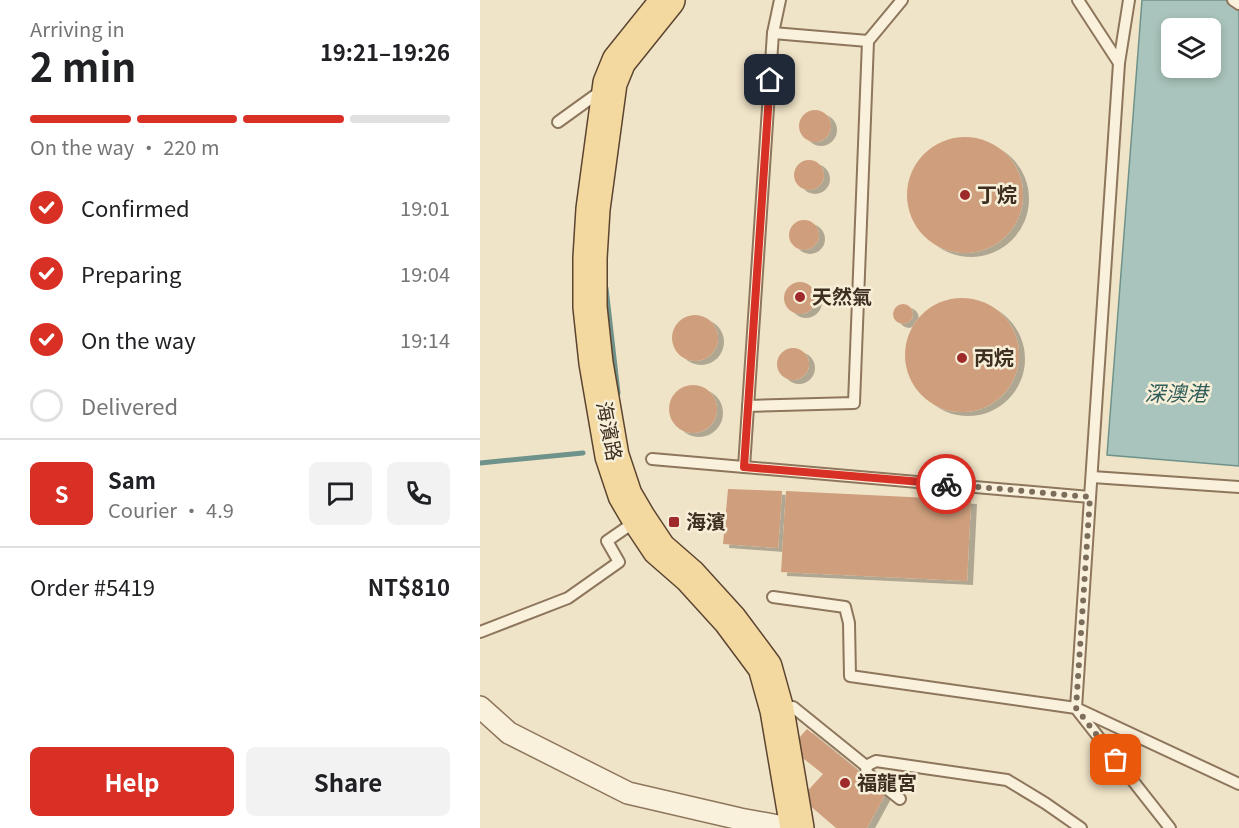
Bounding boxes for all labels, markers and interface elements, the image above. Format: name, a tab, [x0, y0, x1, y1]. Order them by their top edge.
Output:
text: Arriving in	[30, 14, 125, 43]
map controls	[1161, 18, 1221, 78]
button: layers	[1161, 18, 1221, 78]
text: 19:21–19:26	[320, 35, 450, 67]
text: 2 min	[30, 37, 136, 93]
pin	[744, 54, 795, 105]
icon: home	[753, 63, 786, 96]
text: On the way · 220 m	[30, 132, 219, 161]
place label: 丁烷	[977, 179, 1017, 208]
marker: 丁烷	[958, 188, 972, 202]
icon: check	[30, 191, 63, 224]
text: Confirmed	[81, 191, 190, 223]
text: 19:01	[400, 193, 450, 222]
icon: check	[30, 257, 63, 290]
text: Preparing	[81, 257, 181, 289]
text: 19:04	[400, 259, 450, 288]
place label: 天然氣	[812, 281, 872, 310]
marker: 天然氣	[793, 290, 807, 304]
icon: check	[30, 323, 63, 356]
text: On the way	[81, 323, 196, 355]
text: 19:14	[400, 325, 450, 354]
place label: 丙烷	[974, 342, 1014, 371]
marker: 丙烷	[955, 351, 969, 365]
water label: 深澳港	[1145, 377, 1210, 407]
text: Delivered	[81, 389, 178, 421]
street label: 海濱路	[591, 398, 630, 463]
courier	[916, 454, 976, 514]
button: chat	[309, 462, 372, 525]
button: phone	[387, 462, 450, 525]
text: Sam	[108, 463, 156, 495]
icon: bike	[930, 468, 963, 501]
text: S	[55, 477, 68, 509]
text: Courier · 4.9	[108, 495, 234, 524]
place label: 海濱	[686, 506, 726, 535]
marker: 海濱	[667, 515, 681, 529]
text: Order #5419	[30, 570, 155, 602]
text: NT$810	[368, 570, 450, 602]
pin	[1090, 734, 1141, 785]
icon: bag	[1099, 743, 1132, 776]
button: Help	[30, 747, 234, 816]
button: Share	[246, 747, 450, 816]
place label: 福龍宮	[857, 767, 917, 796]
marker: 福龍宮	[838, 776, 852, 790]

